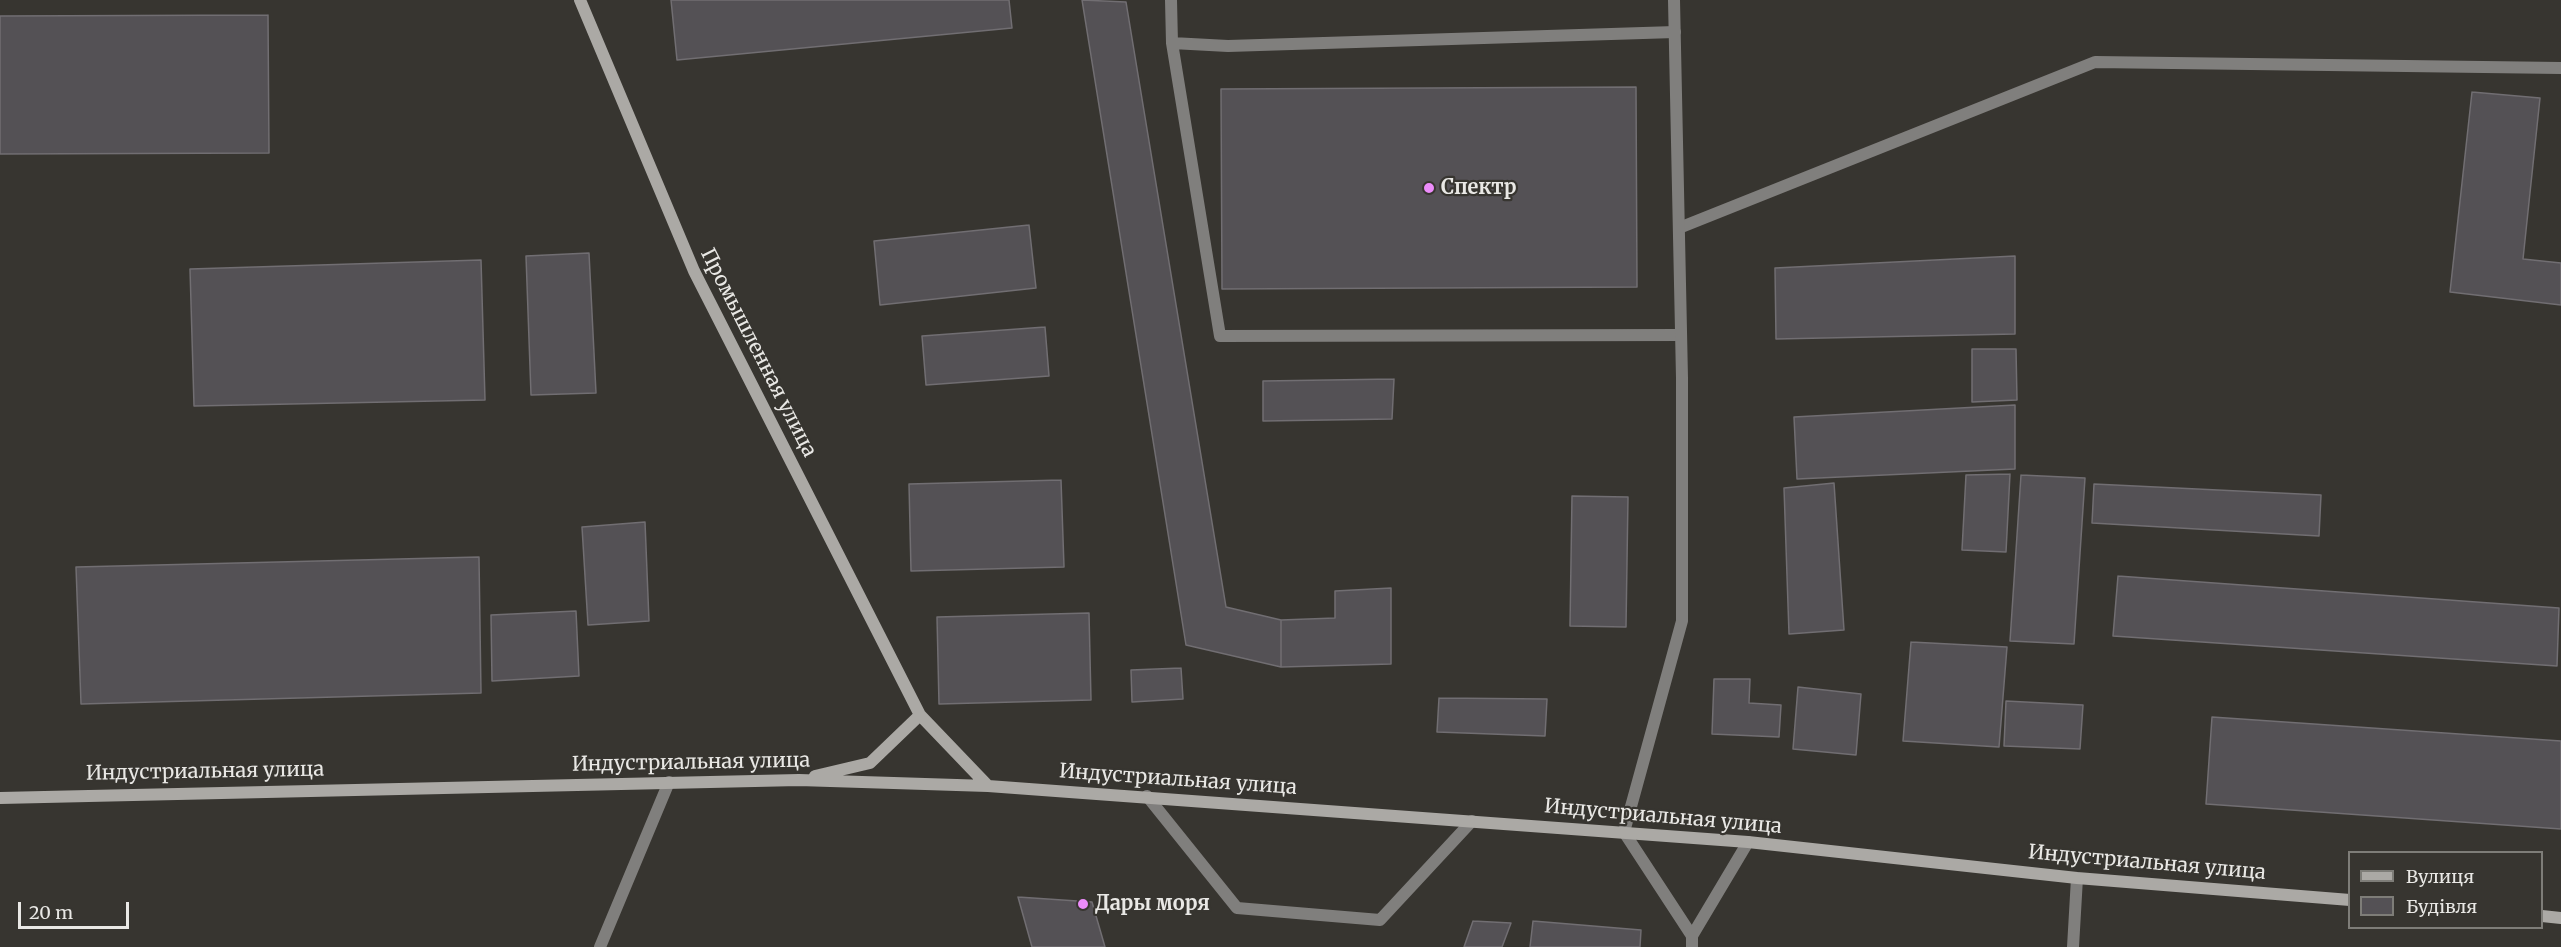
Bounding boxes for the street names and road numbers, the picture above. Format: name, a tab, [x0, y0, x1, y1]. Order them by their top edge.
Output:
street label: Промышленная улица	[695, 245, 821, 461]
street label: Индустриальная улица	[572, 749, 810, 777]
street label: Индустриальная улица	[86, 758, 324, 786]
street label: Индустриальная улица	[1058, 760, 1298, 800]
street label: Индустриальная улица	[1543, 795, 1783, 839]
street label: Индустриальная улица	[2027, 841, 2267, 885]

